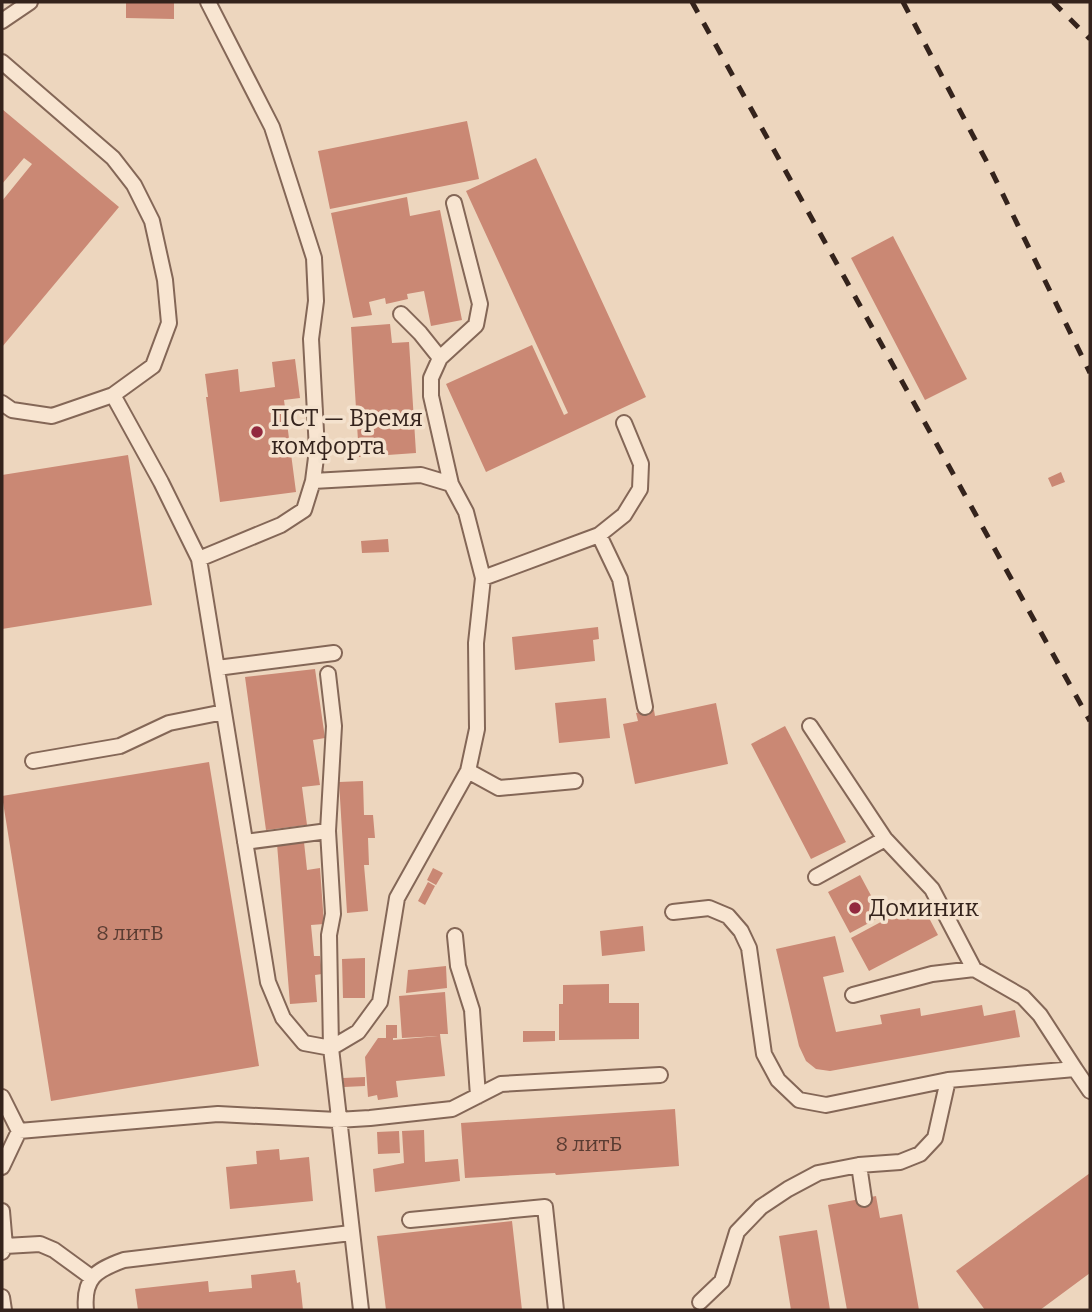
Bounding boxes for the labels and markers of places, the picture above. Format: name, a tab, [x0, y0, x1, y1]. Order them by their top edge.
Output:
place label: ПСТ — Время комфорта	[271, 404, 423, 460]
marker: ПСТ — Время комфорта	[249, 424, 265, 440]
place label: Доминик	[869, 894, 979, 922]
marker: Доминик	[847, 900, 863, 916]

